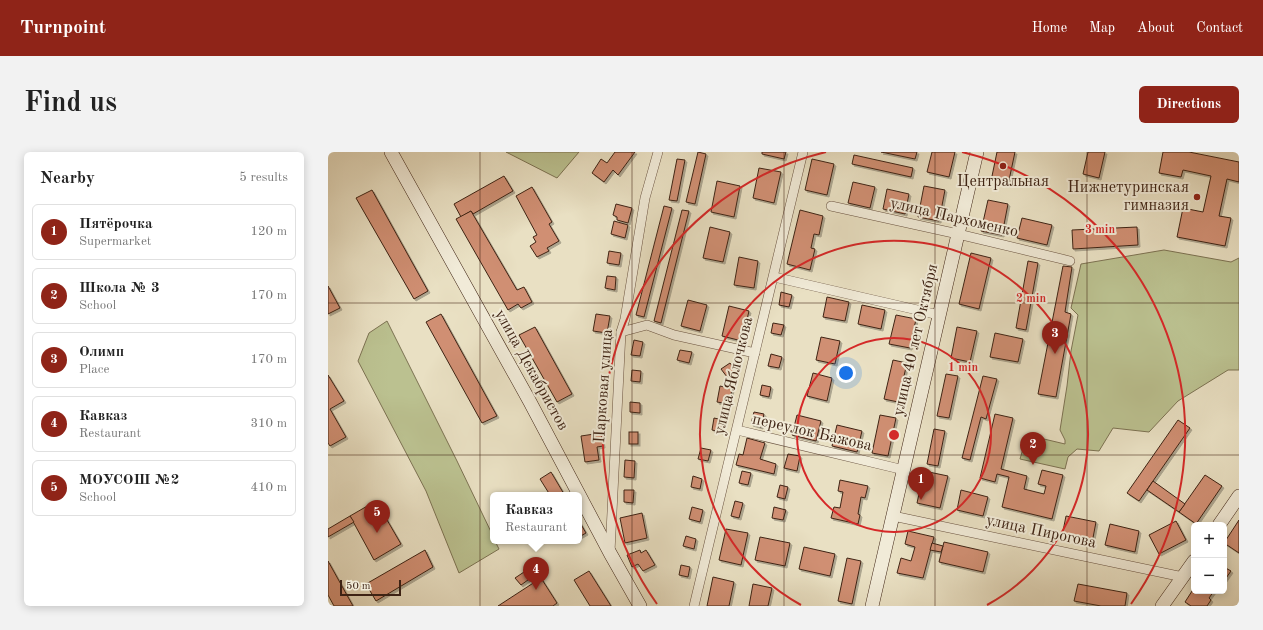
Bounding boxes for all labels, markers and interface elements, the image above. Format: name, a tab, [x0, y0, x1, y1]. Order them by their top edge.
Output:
text: Turnpoint	[20, 19, 106, 38]
text: Home	[1032, 21, 1067, 35]
text: Map	[1089, 21, 1115, 35]
text: About	[1137, 21, 1174, 35]
text: Contact	[1196, 21, 1243, 35]
button: Directions	[1139, 86, 1239, 123]
text: Find us	[24, 90, 117, 118]
marker: Центральная	[998, 161, 1008, 171]
text: Nearby	[40, 170, 95, 187]
text: 5 results	[239, 171, 288, 184]
place label: Центральная	[957, 174, 1049, 190]
place label: Нижнетуринская гимназия	[1067, 180, 1189, 214]
marker: Нижнетуринская гимназия	[1192, 192, 1202, 202]
street label: улица Пархоменко	[888, 195, 1020, 241]
text: Пятёрочка	[79, 217, 153, 232]
text: 3 min	[1085, 224, 1115, 236]
text: 1	[50, 225, 58, 238]
text: 120 m	[250, 225, 287, 238]
text: Supermarket	[79, 235, 151, 248]
street label: улица 40 лет Октября	[891, 262, 941, 418]
text: Школа № 3	[79, 281, 160, 296]
text: 2	[50, 289, 58, 302]
text: 170 m	[250, 289, 287, 302]
text: 2 min	[1016, 293, 1046, 305]
text: School	[79, 299, 116, 312]
street label: улица Декабристов	[491, 307, 571, 433]
street label: улица Яблочкова	[712, 315, 756, 437]
pin: 3	[1042, 321, 1068, 354]
street label: Парковая улица	[592, 328, 616, 443]
text: Олимп	[79, 345, 124, 360]
text: 3	[50, 353, 58, 366]
text: 170 m	[250, 353, 287, 366]
text: 1 min	[948, 362, 978, 374]
text: Place	[79, 363, 109, 376]
your location	[836, 363, 856, 383]
text: Кавказ	[79, 409, 127, 424]
street label: переулок Бажова	[751, 411, 873, 455]
text: 4	[50, 417, 58, 430]
text: 310 m	[250, 417, 287, 430]
text: Restaurant	[79, 427, 141, 440]
centre of rings	[887, 428, 901, 442]
pin: 2	[1020, 432, 1046, 465]
pin: 1	[908, 467, 934, 500]
text: МОУСОШ №2	[79, 473, 179, 488]
text: 5	[50, 481, 58, 494]
text: 410 m	[250, 481, 287, 494]
text: School	[79, 491, 116, 504]
popup	[490, 492, 582, 544]
pin: 5	[364, 500, 390, 533]
text: Кавказ	[505, 503, 553, 518]
street label: улица Пирогова	[984, 512, 1098, 552]
text: Restaurant	[505, 521, 567, 534]
map controls	[1191, 522, 1227, 594]
button: +	[1191, 522, 1227, 558]
pin: 4	[523, 557, 549, 590]
button: −	[1191, 558, 1227, 594]
scale bar	[340, 578, 401, 597]
text: 50 m	[346, 581, 371, 592]

